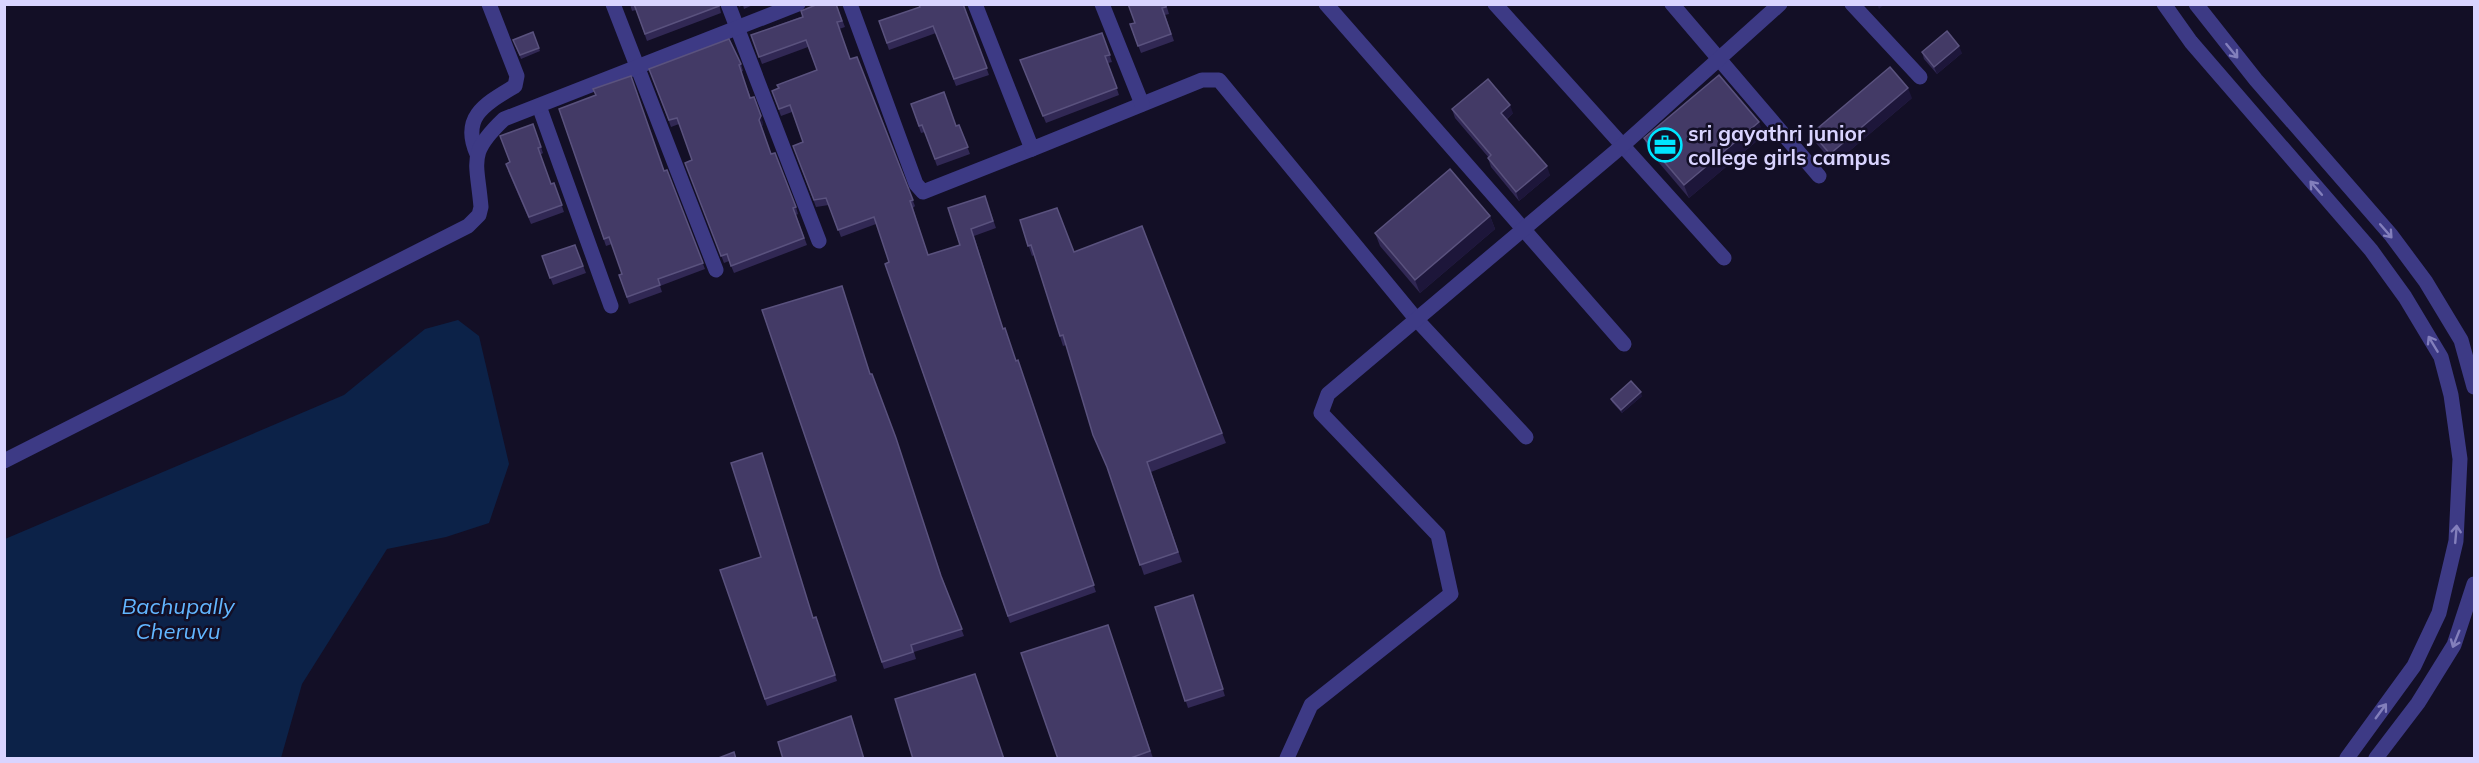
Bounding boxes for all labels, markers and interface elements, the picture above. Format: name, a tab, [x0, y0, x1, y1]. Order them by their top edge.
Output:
one-way arrow	[2226, 43, 2239, 59]
place label: sri gayathri junior college girls campus	[1688, 120, 1891, 170]
office icon: sri gayathri junior college girls campus	[1647, 127, 1683, 163]
one-way arrow	[2309, 181, 2323, 196]
one-way arrow	[2380, 223, 2393, 239]
one-way arrow	[2427, 336, 2439, 353]
one-way arrow	[2451, 525, 2462, 545]
water label: Bachupally Cheruvu	[121, 592, 236, 645]
one-way arrow	[2449, 629, 2460, 648]
one-way arrow	[2375, 704, 2387, 720]

